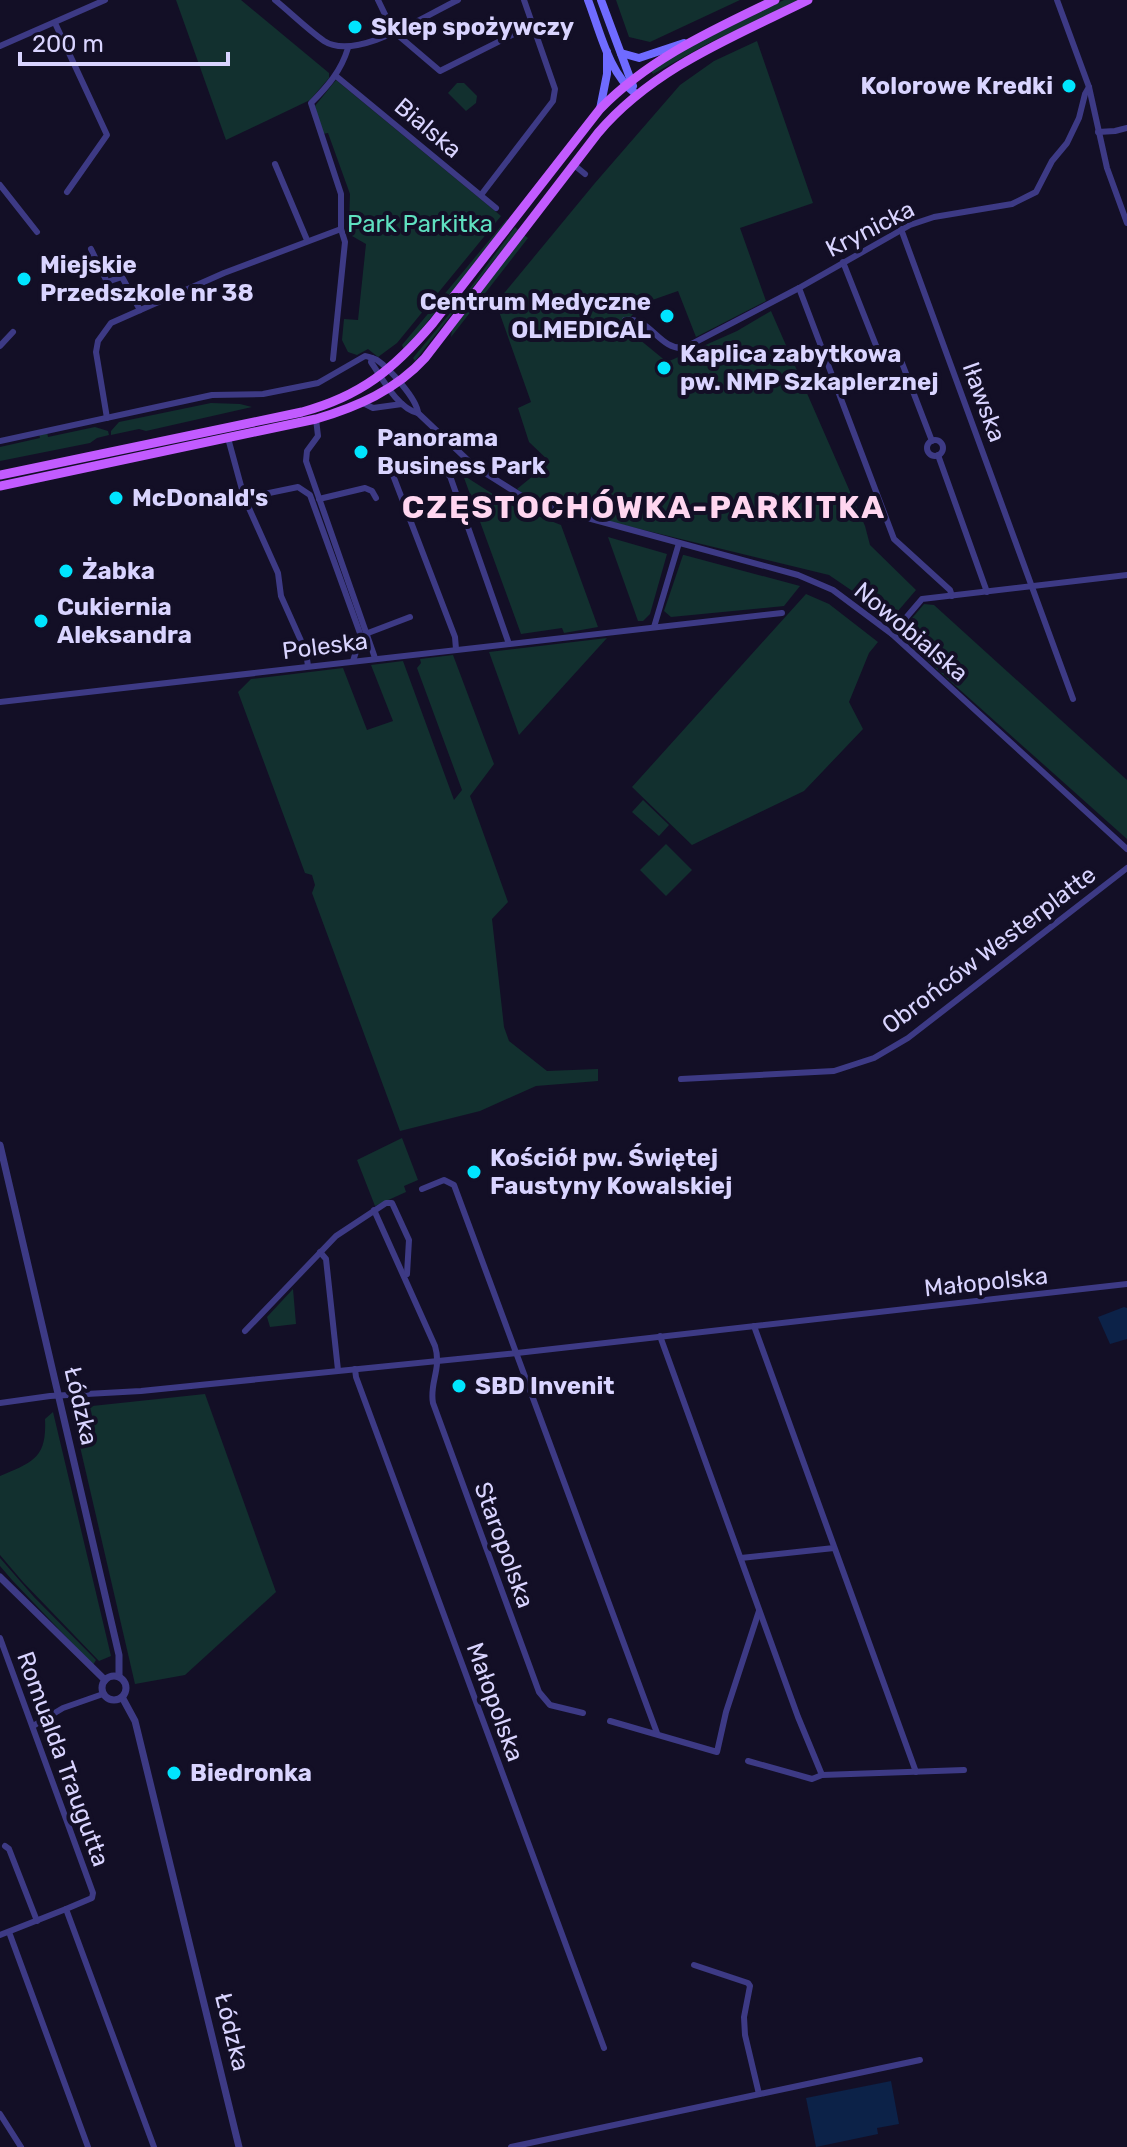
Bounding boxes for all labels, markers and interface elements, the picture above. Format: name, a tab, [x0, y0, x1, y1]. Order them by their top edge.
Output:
place label: Sklep spożywczy	[371, 13, 574, 41]
scale bar	[20, 16, 228, 66]
marker: Sklep spożywczy	[346, 18, 364, 36]
text: 200 m	[32, 30, 104, 58]
place label: Kolorowe Kredki	[860, 72, 1053, 100]
marker: Kolorowe Kredki	[1060, 77, 1078, 95]
street label: Bialska	[389, 92, 467, 164]
street label: Krynicka	[821, 195, 919, 263]
park label: Park Parkitka	[347, 210, 493, 238]
place label: Miejskie Przedszkole nr 38	[40, 251, 254, 307]
marker: Miejskie Przedszkole nr 38	[15, 270, 33, 288]
place label: Centrum Medyczne OLMEDICAL	[420, 288, 651, 344]
marker: Centrum Medyczne OLMEDICAL	[658, 307, 676, 325]
place label: Kaplica zabytkowa pw. NMP Szkaplerznej	[680, 340, 938, 396]
street label: Iławska	[957, 358, 1011, 446]
marker: Kaplica zabytkowa pw. NMP Szkaplerznej	[655, 359, 673, 377]
place label: Panorama Business Park	[377, 424, 546, 480]
marker: Panorama Business Park	[352, 443, 370, 461]
place label: McDonald's	[132, 484, 268, 512]
district label: CZĘSTOCHÓWKA-PARKITKA	[402, 488, 886, 526]
marker: McDonald's	[107, 489, 125, 507]
place label: Żabka	[82, 557, 155, 585]
marker: Żabka	[57, 562, 75, 580]
street label: Nowobialska	[849, 576, 973, 688]
place label: Cukiernia Aleksandra	[57, 593, 192, 649]
marker: Cukiernia Aleksandra	[32, 612, 50, 630]
street label: Poleska	[281, 627, 369, 665]
street label: Obrońców Westerplatte	[877, 860, 1101, 1040]
place label: Kościół pw. Świętej Faustyny Kowalskiej	[490, 1143, 732, 1200]
marker: Kościół pw. Świętej Faustyny Kowalskiej	[465, 1163, 483, 1181]
street label: Małopolska	[923, 1262, 1049, 1302]
street label: Łódzka	[58, 1364, 104, 1448]
place label: SBD Invenit	[475, 1372, 614, 1400]
marker: SBD Invenit	[450, 1377, 468, 1395]
street label: Staropolska	[468, 1478, 540, 1612]
street label: Małopolska	[461, 1639, 529, 1765]
street label: Romualda Traugutta	[11, 1648, 115, 1870]
place label: Biedronka	[190, 1759, 312, 1787]
marker: Biedronka	[165, 1764, 183, 1782]
street label: Łódzka	[209, 1990, 255, 2074]

